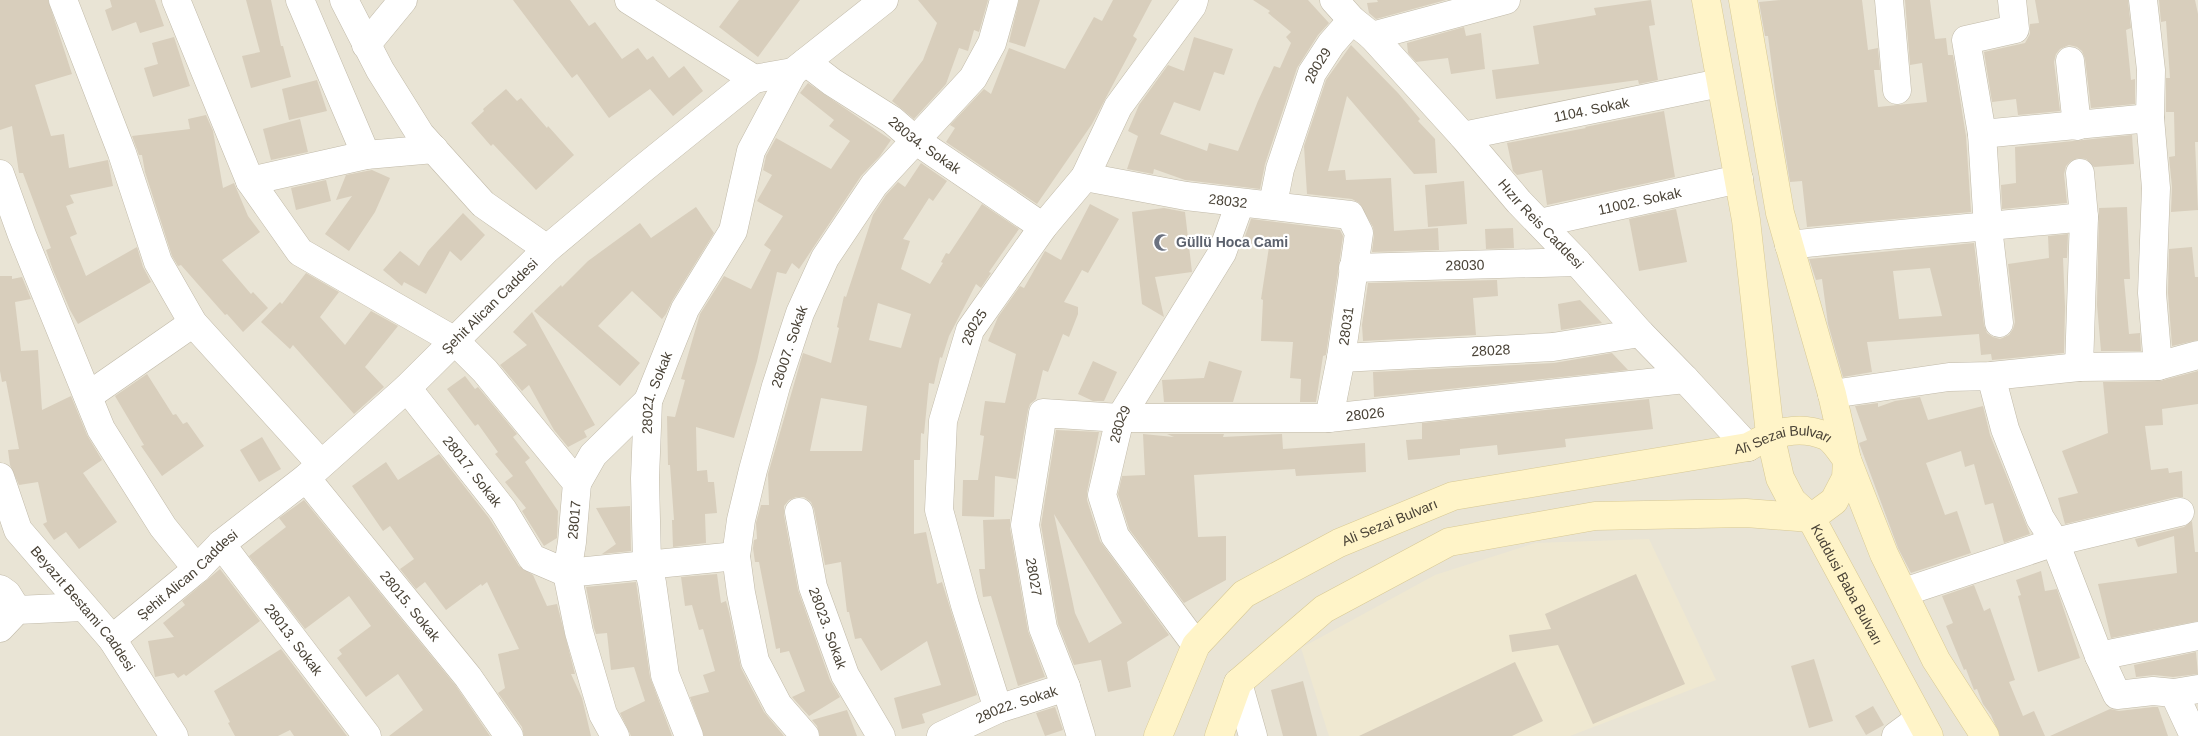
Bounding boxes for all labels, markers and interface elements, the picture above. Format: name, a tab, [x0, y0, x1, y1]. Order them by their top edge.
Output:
street label: 28029	[1301, 45, 1334, 85]
street label: 1104. Sokak	[1552, 94, 1632, 125]
street label: 28034. Sokak	[885, 113, 965, 177]
street label: Hızır Reis Caddesi	[1495, 176, 1587, 272]
street label: 11002. Sokak	[1597, 184, 1684, 218]
street label: 28032	[1208, 191, 1248, 211]
mosque icon: Güllü Hoca Cami	[1152, 232, 1172, 252]
place label: Güllü Hoca Cami	[1176, 234, 1288, 250]
street label: Şehit Alican Caddesi	[438, 255, 541, 357]
street label: 28030	[1445, 256, 1485, 274]
street label: 28007. Sokak	[768, 302, 811, 390]
street label: 28031	[1335, 305, 1357, 346]
street label: 28025	[958, 306, 990, 347]
street label: 28028	[1471, 341, 1511, 359]
street label: 28021. Sokak	[639, 348, 675, 434]
street label: 28029	[1106, 402, 1134, 445]
street label: 28026	[1345, 404, 1386, 424]
street label: Ali Sezai Bulvarı	[1733, 422, 1836, 457]
street label: 28017. Sokak	[440, 433, 506, 511]
street label: Ali Sezai Bulvarı	[1339, 495, 1440, 549]
street label: 28017	[564, 500, 584, 540]
street label: Kuddusi Baba Bulvarı	[1808, 521, 1886, 647]
street label: Şehit Alican Caddesi	[134, 526, 241, 623]
street label: Beyazıt Bestami Caddesi	[27, 543, 138, 674]
street label: 28027	[1023, 556, 1045, 598]
street label: 28015. Sokak	[377, 568, 444, 645]
street label: 28023. Sokak	[806, 585, 850, 672]
street label: 28013. Sokak	[261, 601, 327, 679]
street label: 28022. Sokak	[973, 682, 1060, 726]

